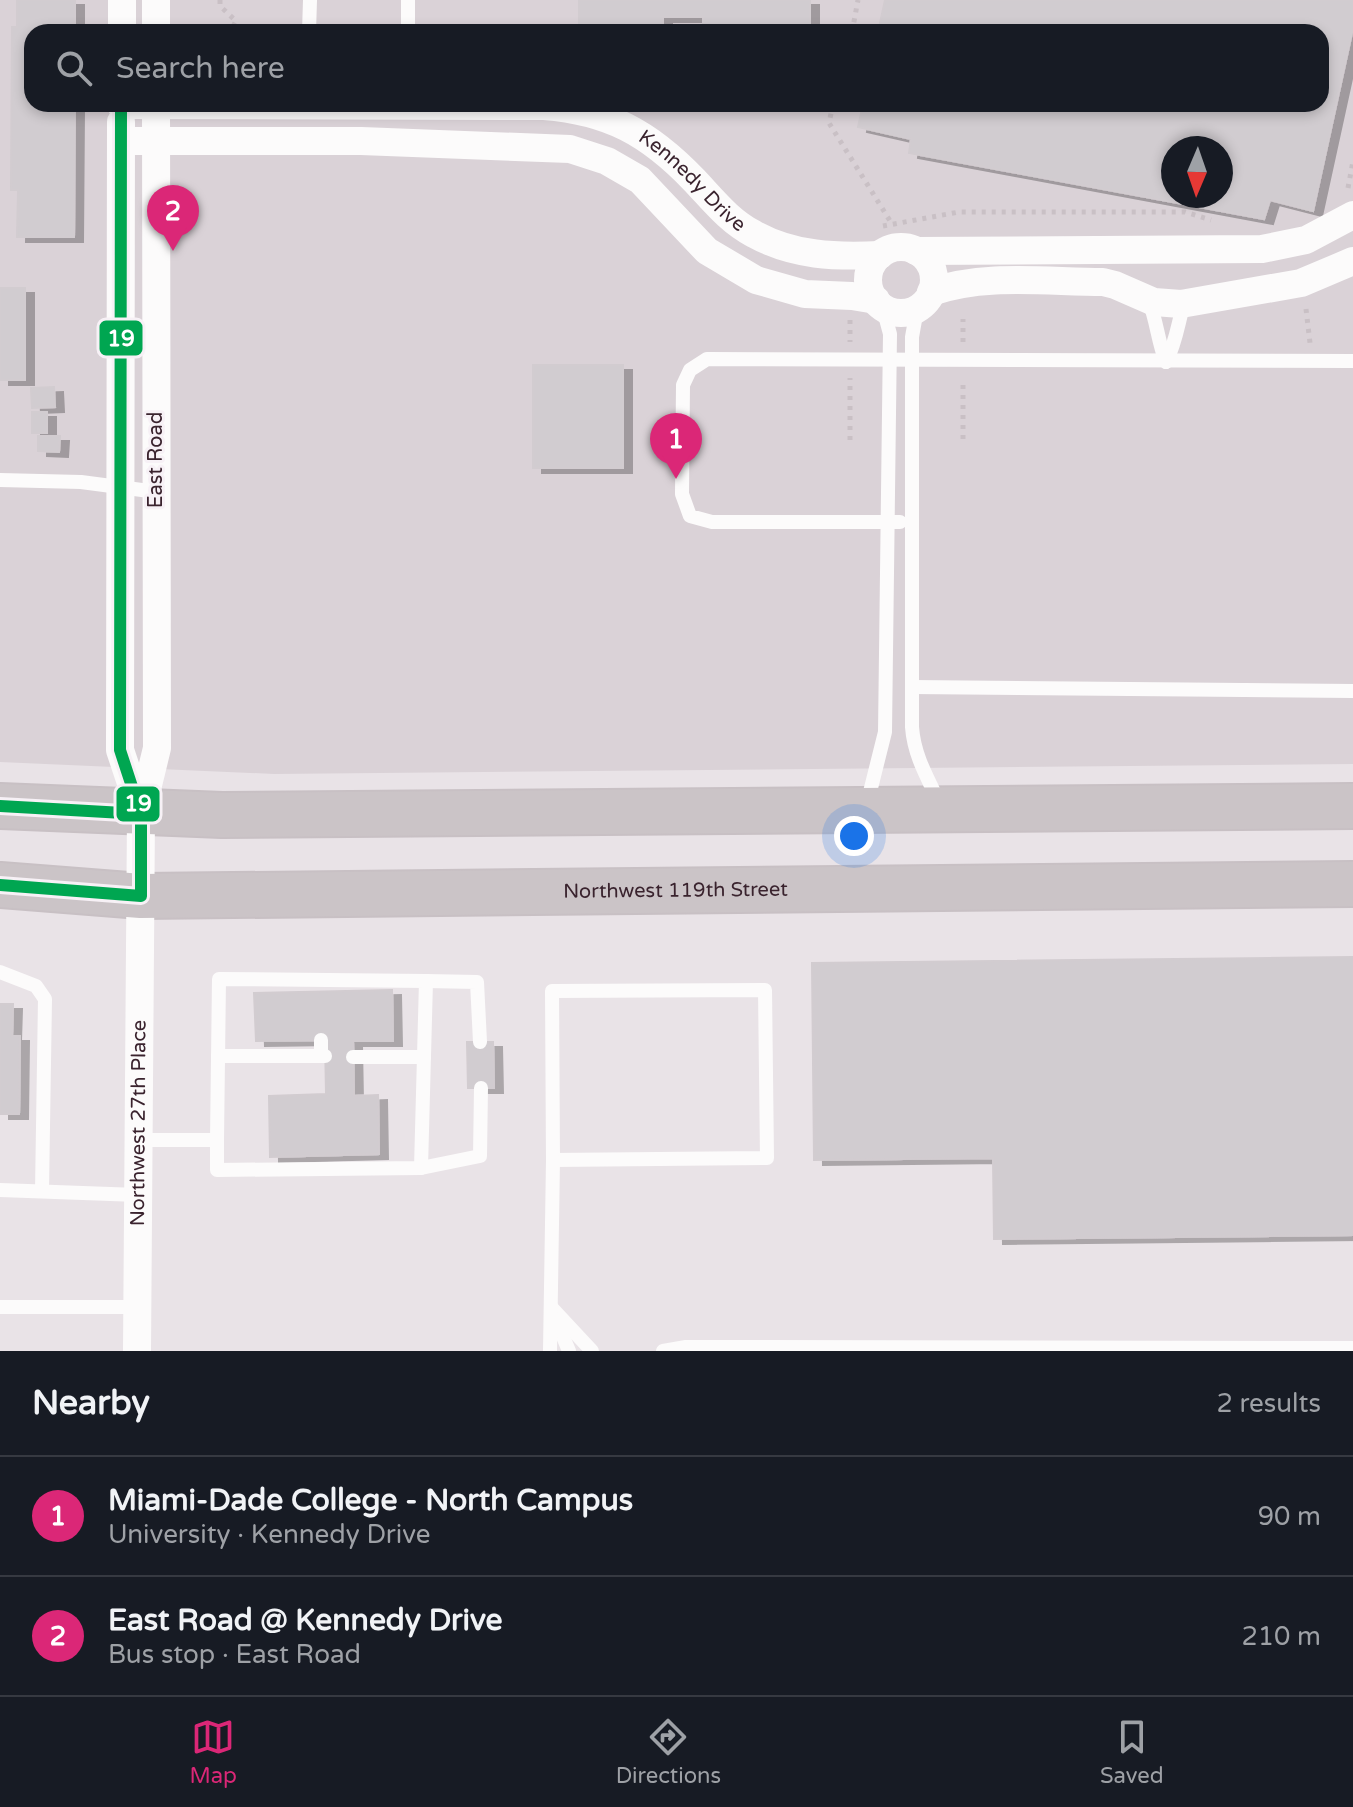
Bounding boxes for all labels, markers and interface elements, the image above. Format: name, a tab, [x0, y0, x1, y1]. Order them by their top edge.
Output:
search box	[24, 24, 1329, 112]
icon: search	[52, 46, 96, 90]
text: Search here	[116, 50, 285, 87]
street label: Kennedy Drive	[634, 125, 750, 237]
north arrow	[1161, 136, 1233, 208]
pin: 2	[147, 185, 199, 251]
line badge: 19	[98, 319, 144, 357]
text: 19	[107, 326, 135, 352]
street label: East Road	[144, 412, 168, 508]
pin: 1	[650, 413, 702, 479]
line badge: 19	[115, 785, 161, 823]
text: 19	[124, 791, 152, 817]
your location	[834, 816, 874, 856]
street label: Northwest 119th Street	[563, 878, 788, 904]
street label: Northwest 27th Place	[126, 1020, 151, 1226]
text: Nearby	[32, 1383, 150, 1424]
text: 2 results	[1216, 1388, 1321, 1419]
text: Miami-Dade College - North Campus	[108, 1482, 633, 1519]
text: 1	[50, 1501, 66, 1532]
text: 90 m	[1258, 1501, 1321, 1532]
text: University · Kennedy Drive	[108, 1519, 431, 1550]
text: East Road @ Kennedy Drive	[108, 1602, 503, 1639]
text: 2	[50, 1621, 66, 1652]
text: 210 m	[1241, 1621, 1321, 1652]
text: Bus stop · East Road	[108, 1639, 361, 1670]
tab: Map	[189, 1715, 237, 1789]
tab: Directions	[616, 1715, 721, 1789]
tab: Saved	[1100, 1715, 1164, 1789]

